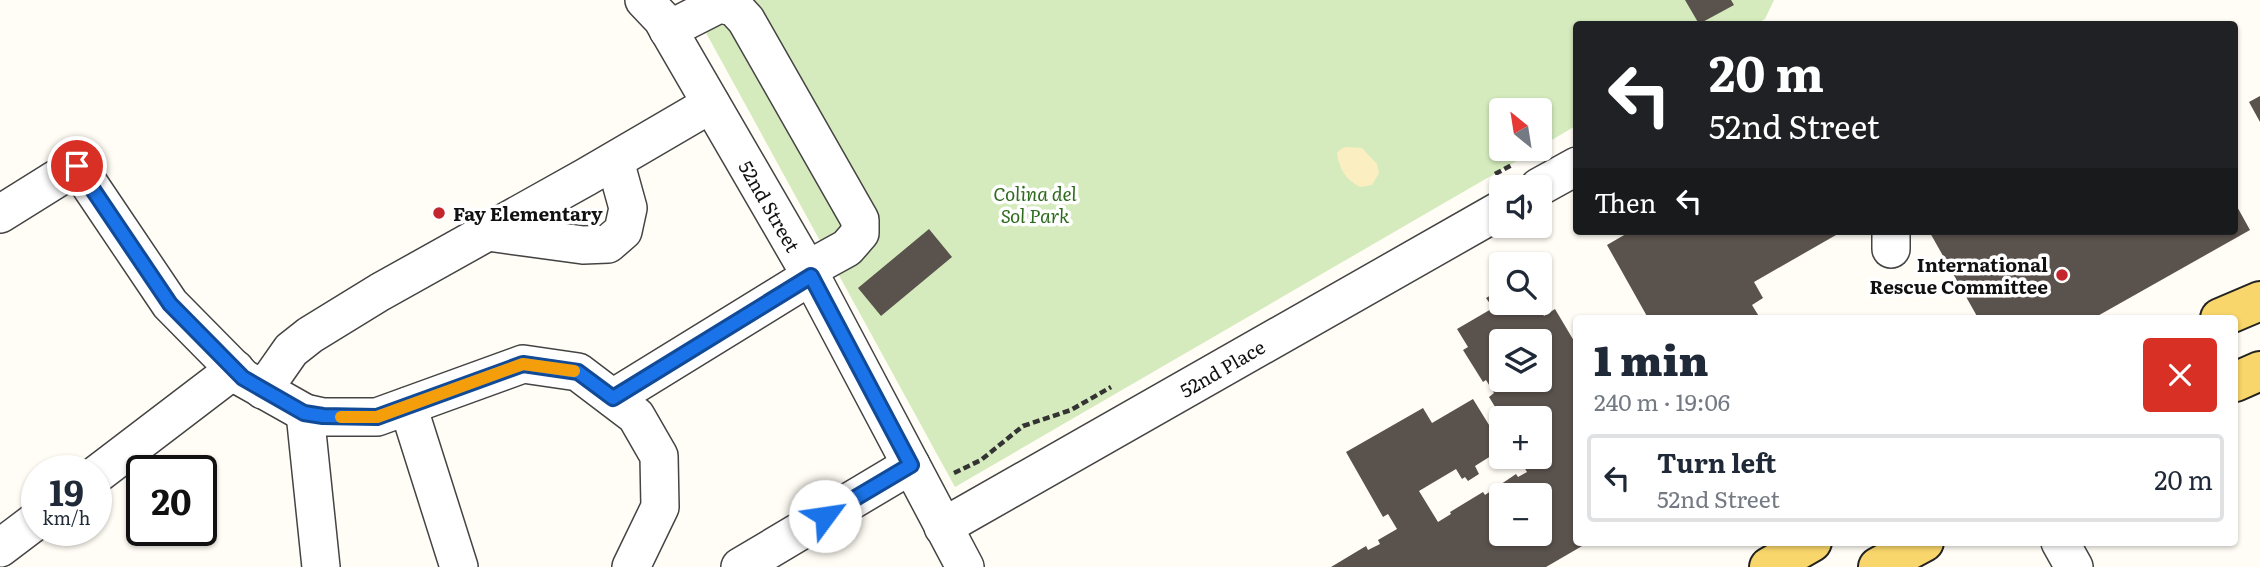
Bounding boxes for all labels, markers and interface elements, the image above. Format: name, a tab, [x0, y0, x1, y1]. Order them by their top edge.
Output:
text: 20 m	[1709, 34, 1824, 107]
icon: left	[1594, 49, 1685, 140]
north arrow	[1489, 98, 1552, 161]
map controls	[1489, 98, 1552, 546]
text: 52nd Street	[1709, 101, 1880, 149]
pin	[47, 136, 107, 196]
icon: arrive	[58, 147, 96, 185]
street label: 52nd Street	[733, 155, 808, 257]
button: sound	[1489, 175, 1552, 238]
park label: Colina del Sol Park	[993, 179, 1077, 229]
text: Then	[1594, 182, 1656, 221]
icon: left	[1670, 182, 1708, 220]
place label: Fay Elementary	[453, 199, 603, 227]
marker: Fay Elementary	[431, 205, 447, 221]
place label: International Rescue Committee	[1869, 250, 2048, 300]
button: search	[1489, 252, 1552, 315]
marker: International Rescue Committee	[2054, 267, 2070, 283]
text: 1 min	[1594, 327, 1709, 389]
button: layers	[1489, 329, 1552, 392]
street label: 52nd Place	[1174, 332, 1270, 404]
button: close	[2143, 338, 2217, 412]
text: 240 m · 19:06	[1594, 384, 1730, 418]
button: +	[1489, 406, 1552, 469]
text: Turn left	[1657, 442, 1776, 481]
speed limit sign: 20	[126, 455, 217, 546]
icon: left	[1598, 459, 1636, 497]
text: 20 m	[2154, 459, 2213, 498]
text: 19	[49, 465, 84, 517]
position arrow	[788, 479, 862, 553]
text: 52nd Street	[1657, 481, 1780, 515]
button: −	[1489, 483, 1552, 546]
text: km/h	[43, 504, 90, 531]

